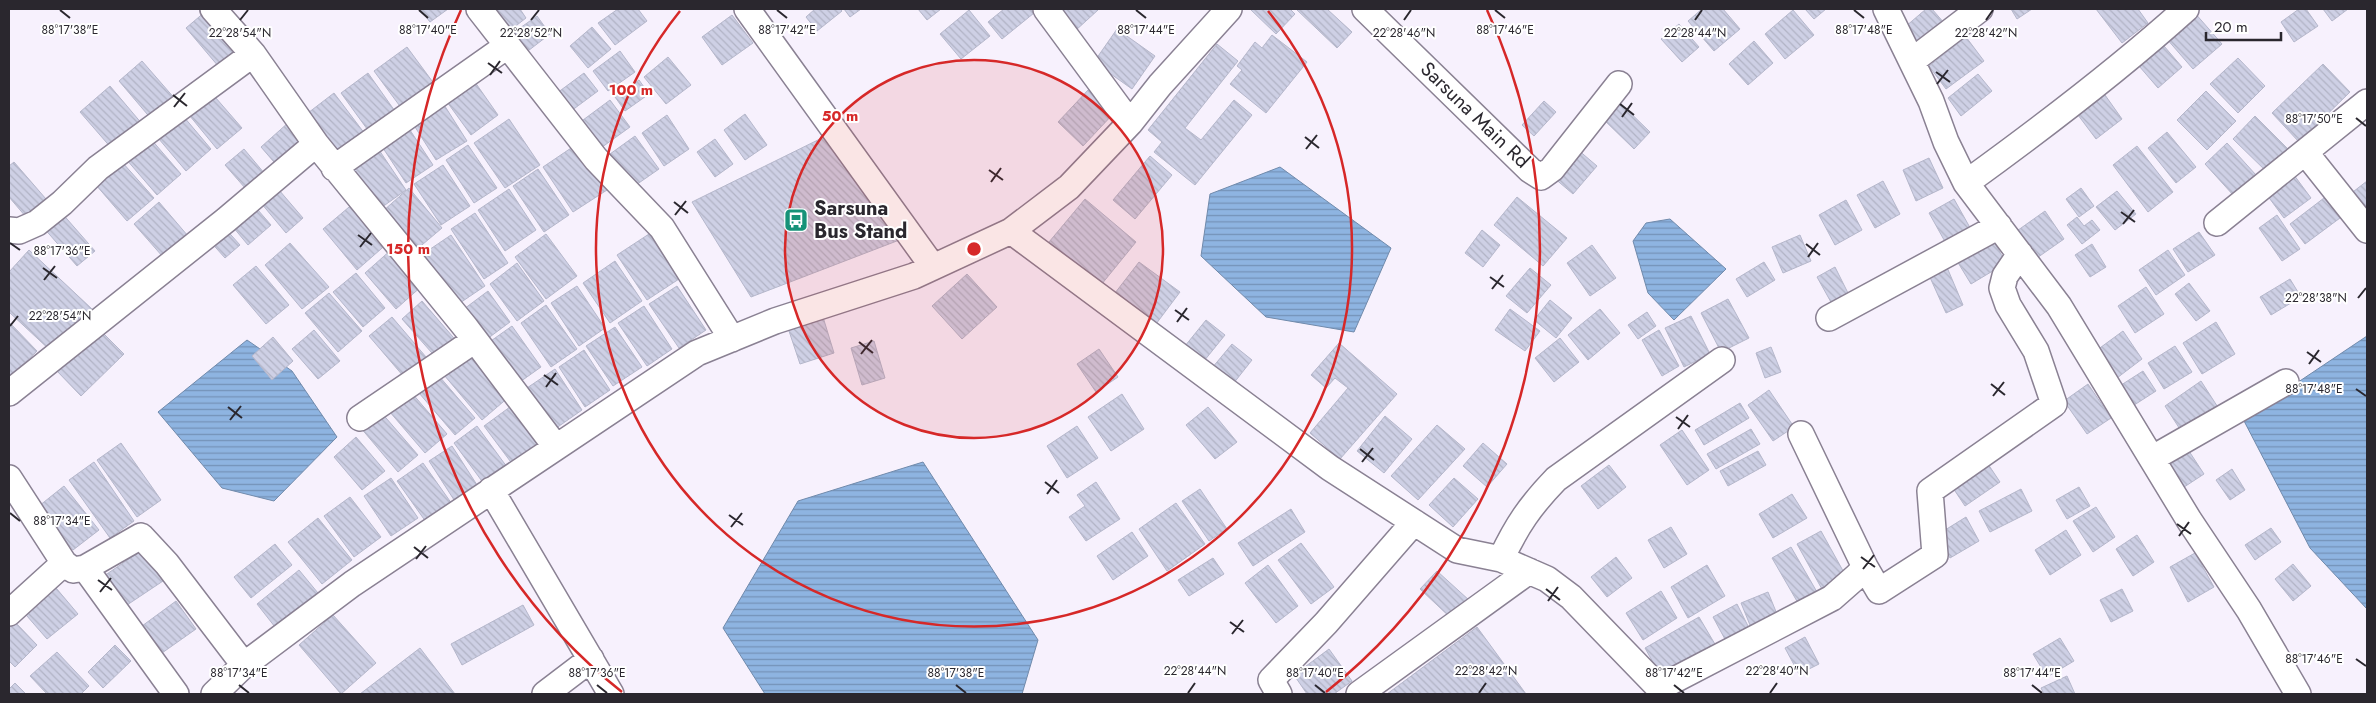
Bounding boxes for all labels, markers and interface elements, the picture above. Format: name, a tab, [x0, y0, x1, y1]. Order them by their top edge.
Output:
scale bar	[2206, 10, 2281, 42]
text: 20 m	[2214, 16, 2248, 38]
text: 88°17'38"E	[42, 21, 98, 39]
text: 88°17'40"E	[399, 21, 457, 39]
text: 88°17'42"E	[758, 21, 816, 39]
text: 88°17'44"E	[1117, 21, 1175, 39]
text: 88°17'46"E	[1476, 21, 1534, 39]
text: 88°17'48"E	[1835, 21, 1893, 39]
text: 22°28'54"N	[209, 24, 271, 42]
text: 22°28'52"N	[500, 24, 562, 42]
text: 22°28'46"N	[1373, 24, 1435, 42]
text: 22°28'44"N	[1664, 24, 1726, 42]
text: 22°28'42"N	[1955, 24, 2017, 42]
street label: Sarsuna Main Rd	[1414, 55, 1536, 175]
text: 100 m	[609, 79, 653, 101]
text: 50 m	[822, 105, 858, 127]
text: 88°17'50"E	[2285, 110, 2343, 128]
place label: Sarsuna Bus Stand	[814, 194, 907, 246]
bus stop icon: Sarsuna Bus Stand	[783, 207, 809, 233]
text: 150 m	[386, 238, 430, 260]
centre of rings	[965, 240, 983, 258]
text: 88°17'36"E	[33, 242, 91, 260]
text: 22°28'38"N	[2285, 289, 2347, 307]
text: 22°28'54"N	[29, 307, 91, 325]
text: 88°17'48"E	[2285, 380, 2343, 398]
text: 88°17'34"E	[33, 512, 91, 530]
text: 88°17'46"E	[2285, 650, 2343, 668]
text: 22°28'44"N	[1164, 662, 1226, 680]
text: 22°28'42"N	[1455, 662, 1517, 680]
text: 22°28'40"N	[1746, 662, 1808, 680]
text: 88°17'34"E	[210, 664, 268, 682]
text: 88°17'36"E	[568, 664, 626, 682]
text: 88°17'38"E	[928, 664, 984, 682]
text: 88°17'40"E	[1286, 664, 1344, 682]
text: 88°17'42"E	[1645, 664, 1703, 682]
text: 88°17'44"E	[2003, 664, 2061, 682]

